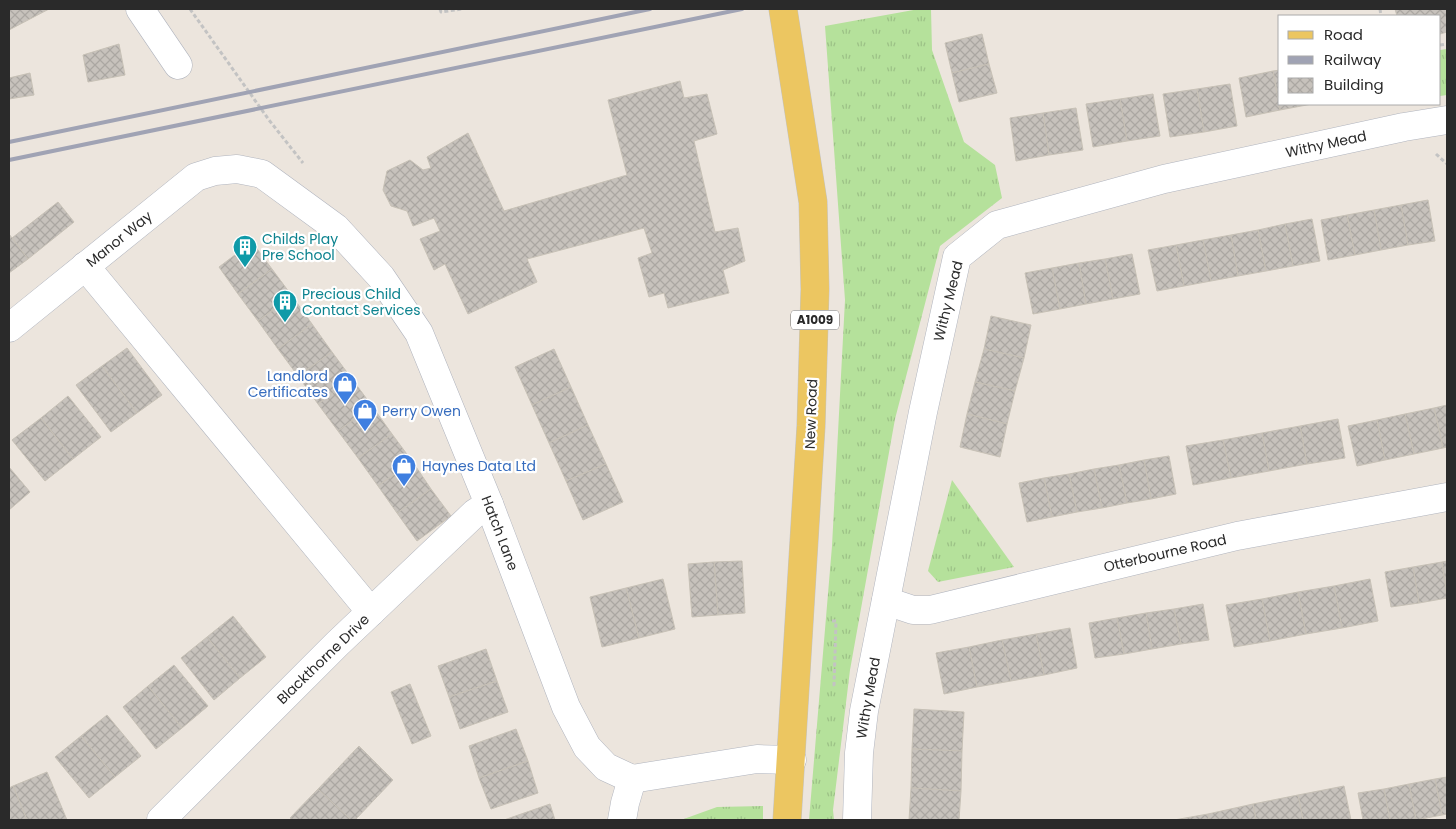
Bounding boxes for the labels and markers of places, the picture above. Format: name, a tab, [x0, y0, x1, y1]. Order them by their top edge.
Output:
place label: Childs Play Pre School	[262, 229, 338, 265]
building icon: Childs Play Pre School	[232, 234, 258, 268]
place label: Precious Child Contact Services	[302, 284, 421, 320]
building icon: Precious Child Contact Services	[272, 289, 298, 323]
place label: Landlord Certificates	[248, 366, 328, 402]
shop icon: Landlord Certificates	[332, 371, 358, 405]
shop icon: Perry Owen	[352, 398, 378, 432]
place label: Perry Owen	[382, 401, 461, 421]
shop icon: Haynes Data Ltd	[391, 453, 417, 487]
place label: Haynes Data Ltd	[422, 456, 536, 476]

